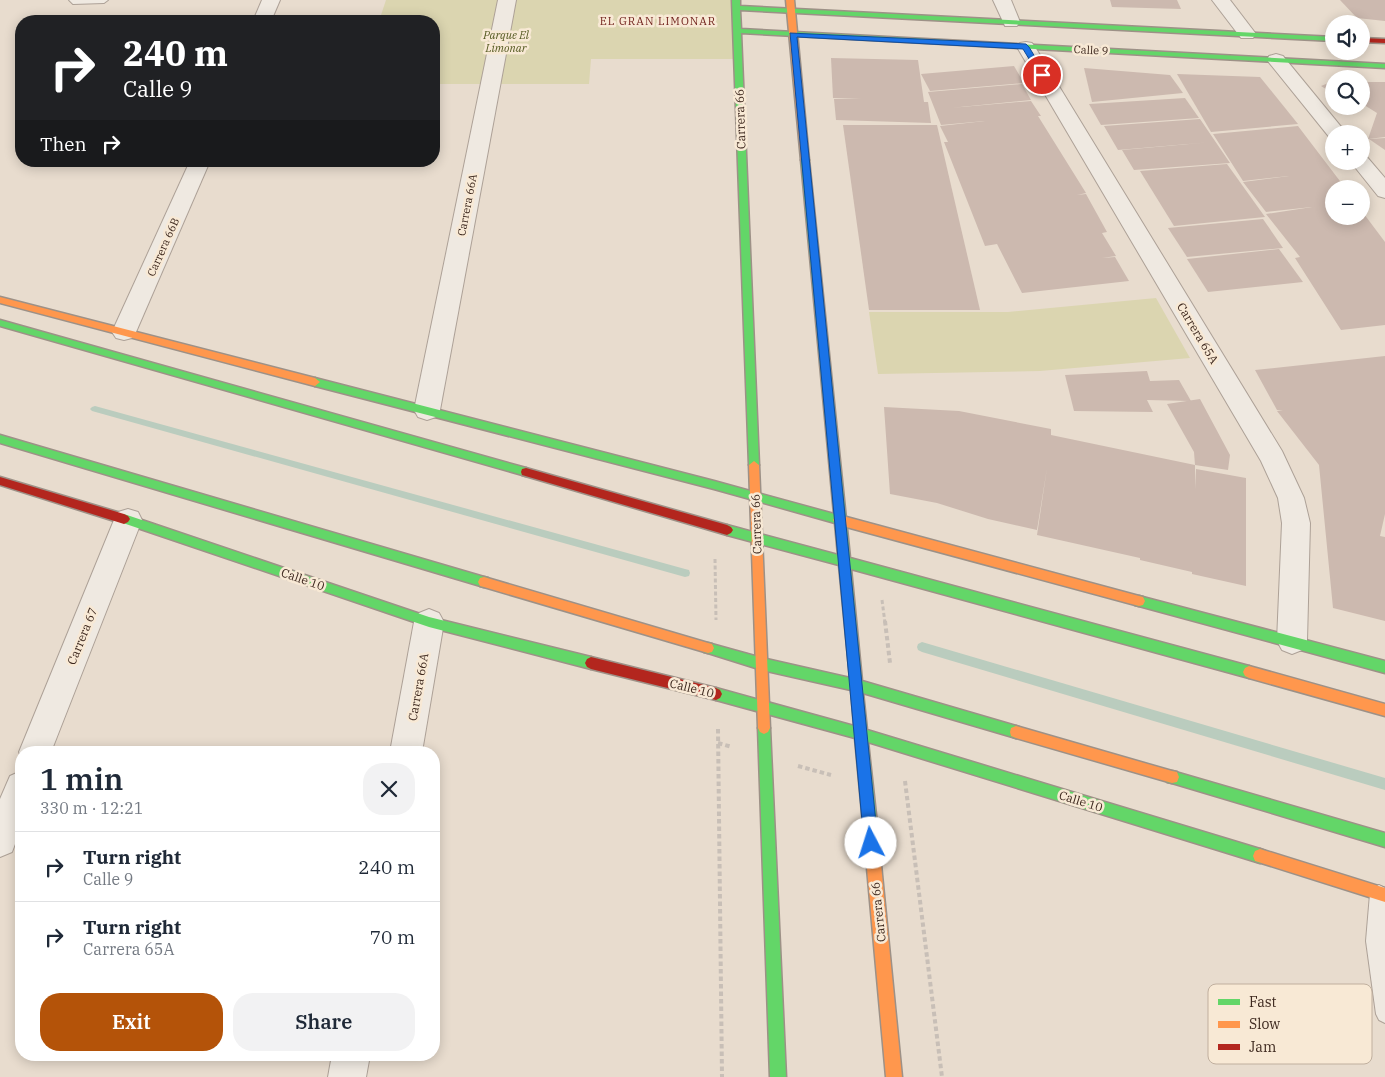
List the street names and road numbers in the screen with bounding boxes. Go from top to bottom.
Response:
street label: Calle 9 [1073,42,1109,58]
street label: Carrera 66 [731,89,749,149]
street label: Carrera 66A [454,172,480,237]
street label: Carrera 66B [144,216,182,278]
street label: Carrera 65A [1174,300,1222,367]
street label: Carrera 66 [747,494,765,554]
street label: Calle 10 [279,565,327,593]
street label: Carrera 67 [64,605,100,667]
street label: Carrera 66A [405,651,431,722]
street label: Calle 10 [668,675,716,701]
street label: Calle 10 [1057,787,1105,815]
street label: Carrera 66 [867,881,889,943]

